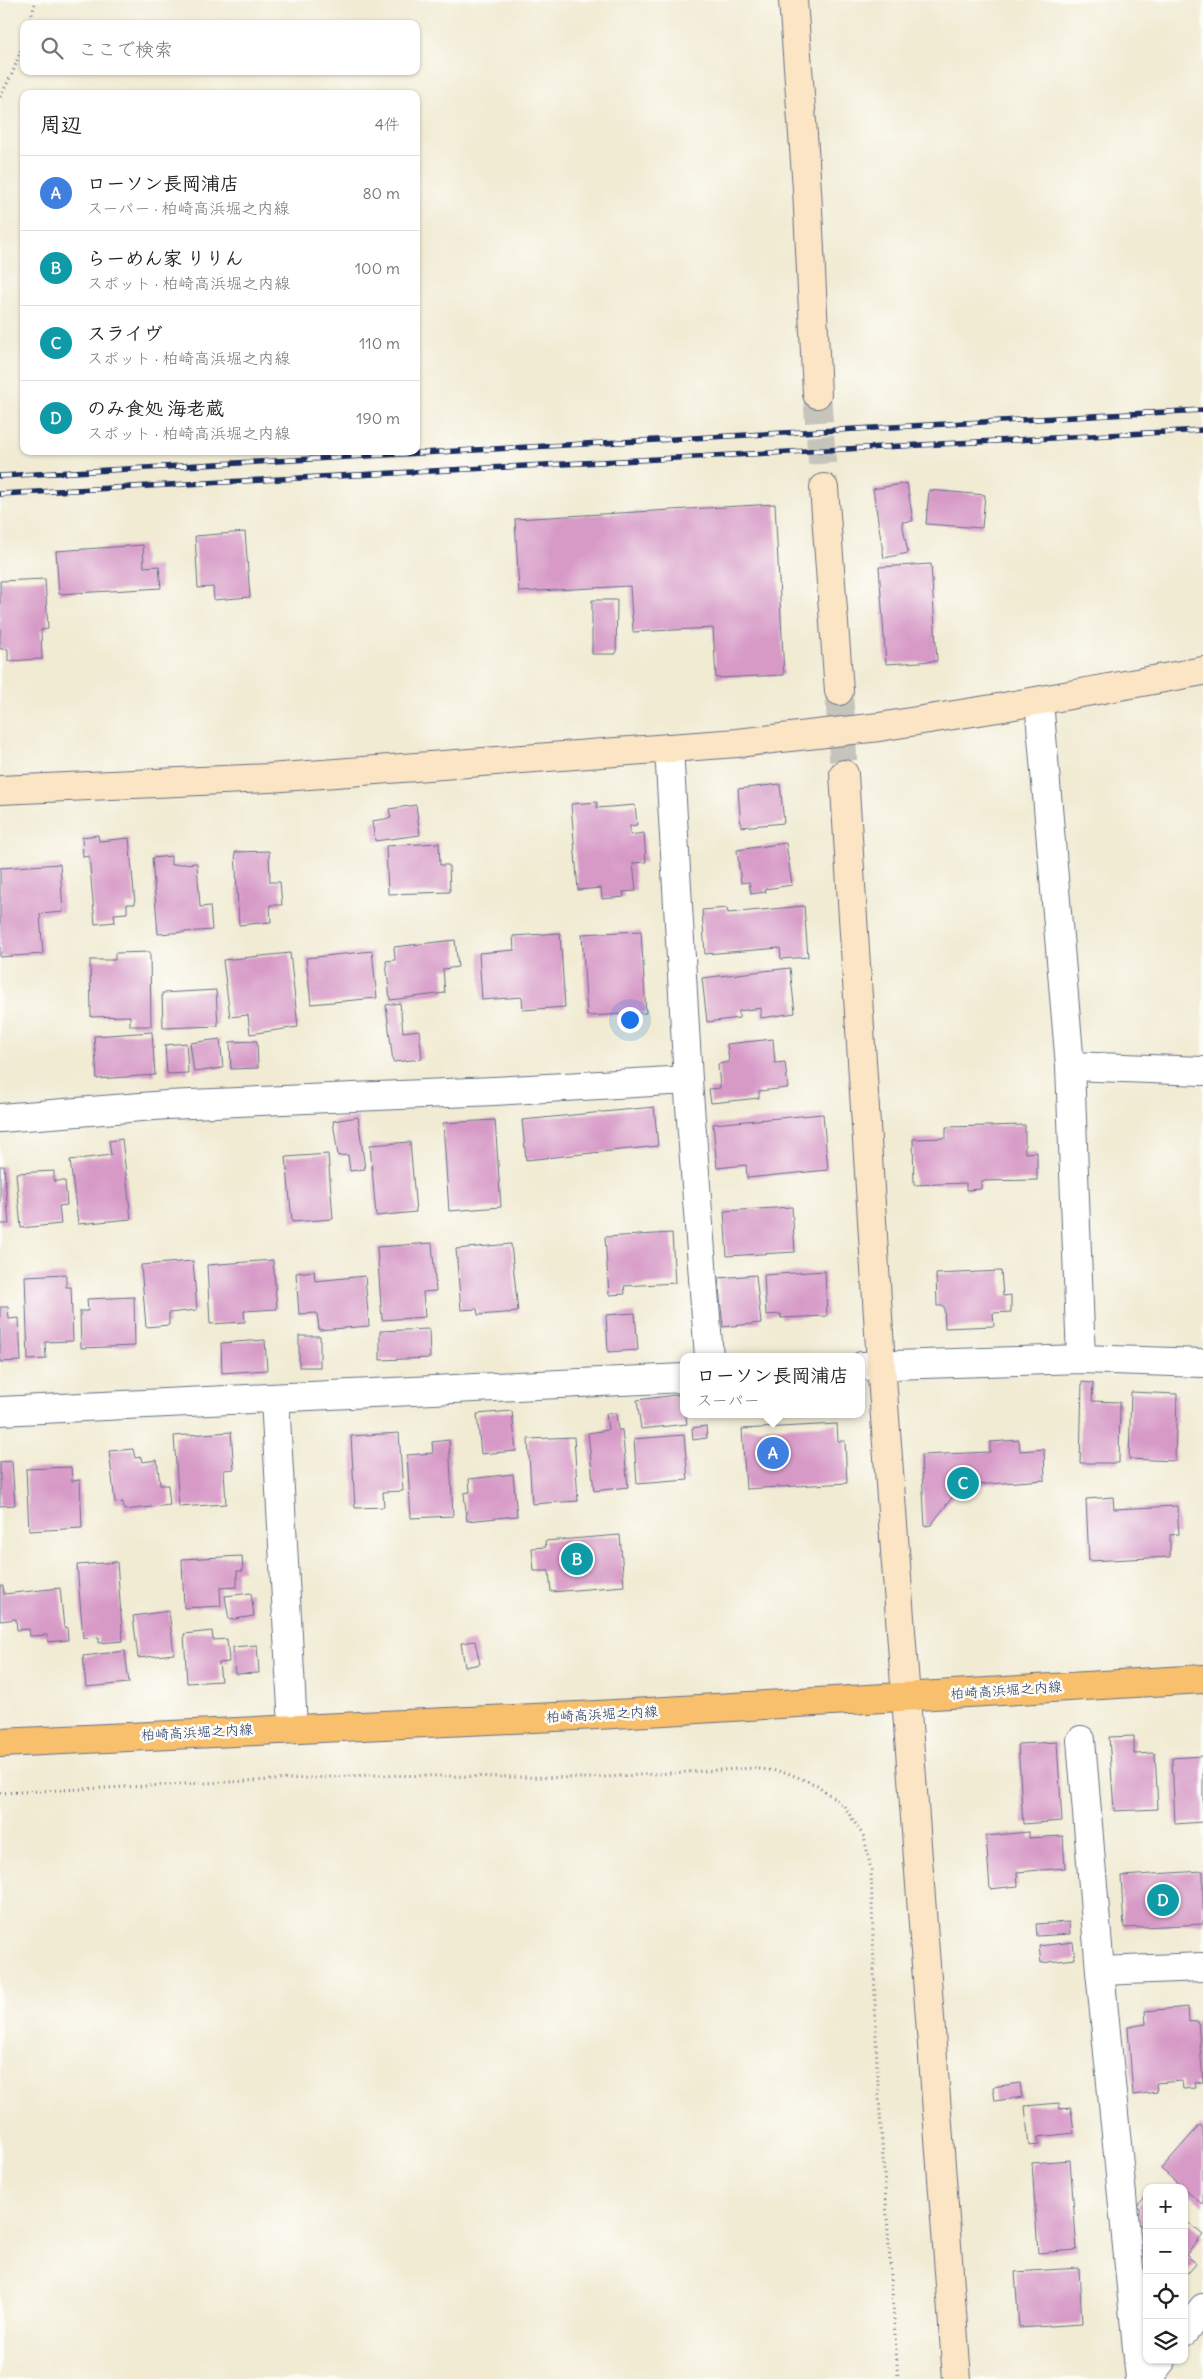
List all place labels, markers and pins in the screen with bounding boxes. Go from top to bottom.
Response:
pin: A [757,1434,789,1472]
pin: C [947,1464,979,1502]
pin: B [561,1540,593,1578]
pin: D [1147,1881,1179,1919]

